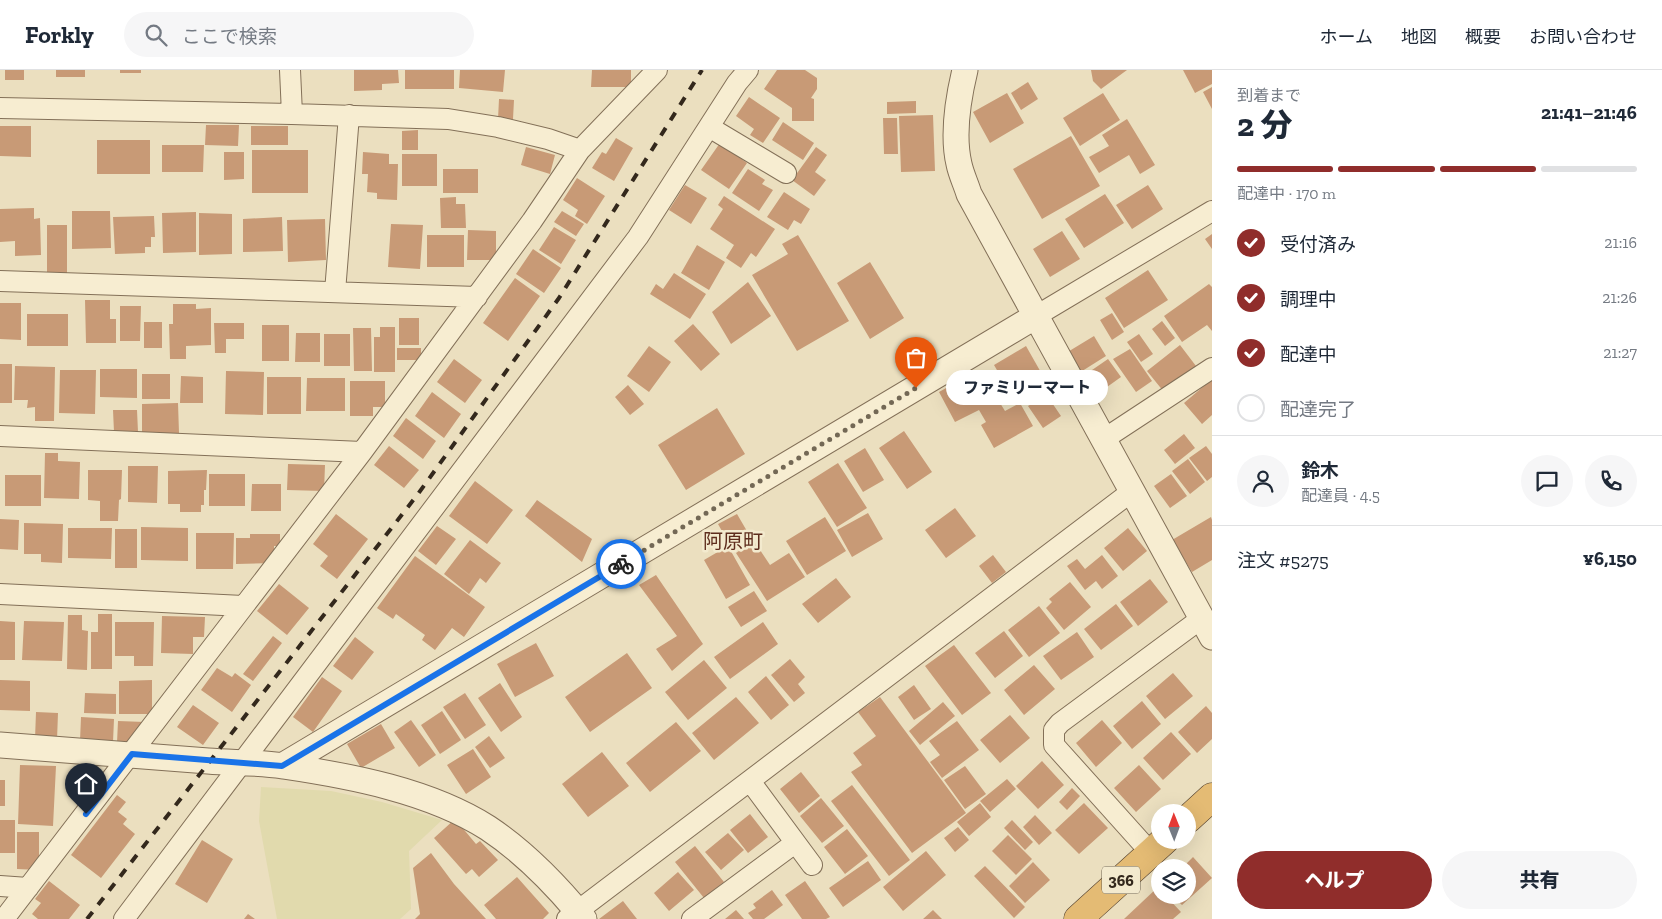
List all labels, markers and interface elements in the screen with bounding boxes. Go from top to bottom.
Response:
search box [124,12,474,57]
text: Forkly [25,20,94,49]
icon: search [142,21,170,49]
text: ここで検索 [182,25,277,48]
text: ホーム [1320,26,1373,48]
text: 地図 [1401,26,1437,48]
text: 概要 [1465,26,1501,48]
text: お問い合わせ [1529,26,1637,48]
text: 到着まで [1237,86,1301,105]
text: 21:41–21:46 [1541,101,1637,124]
text: 2 分 [1237,106,1292,144]
text: 配達中 · 170 m [1237,184,1336,203]
icon: check [1237,229,1265,257]
text: 受付済み [1280,233,1356,256]
text: 21:16 [1604,233,1637,252]
icon: check [1237,284,1265,312]
text: 調理中 [1280,288,1337,311]
text: 21:26 [1602,288,1637,307]
pin [895,337,937,388]
icon: check [1237,339,1265,367]
text: 配達中 [1280,343,1337,366]
text: 21:27 [1603,343,1637,362]
icon: bag [902,344,930,372]
callout: ファミリーマート [946,370,1108,406]
text: ファミリーマート [963,378,1091,397]
text: 配達完了 [1280,398,1356,421]
button: person [1237,455,1289,507]
button: chat [1521,455,1573,507]
button: phone [1585,455,1637,507]
text: 鈴木 [1301,459,1339,482]
text: 配達員 · 4.5 [1301,486,1380,505]
district label: 阿原町 [703,529,763,553]
courier [596,539,646,589]
text: ¥6,150 [1583,547,1637,570]
text: 注文 #5275 [1237,549,1329,572]
icon: bike [607,550,635,578]
pin [65,763,107,814]
icon: home [72,770,100,798]
north arrow [1151,804,1196,849]
map controls [1151,804,1196,904]
button: ヘルプ [1237,851,1432,909]
button: 共有 [1442,851,1637,909]
button: layers [1151,859,1196,904]
road number: 366 [1102,866,1140,894]

